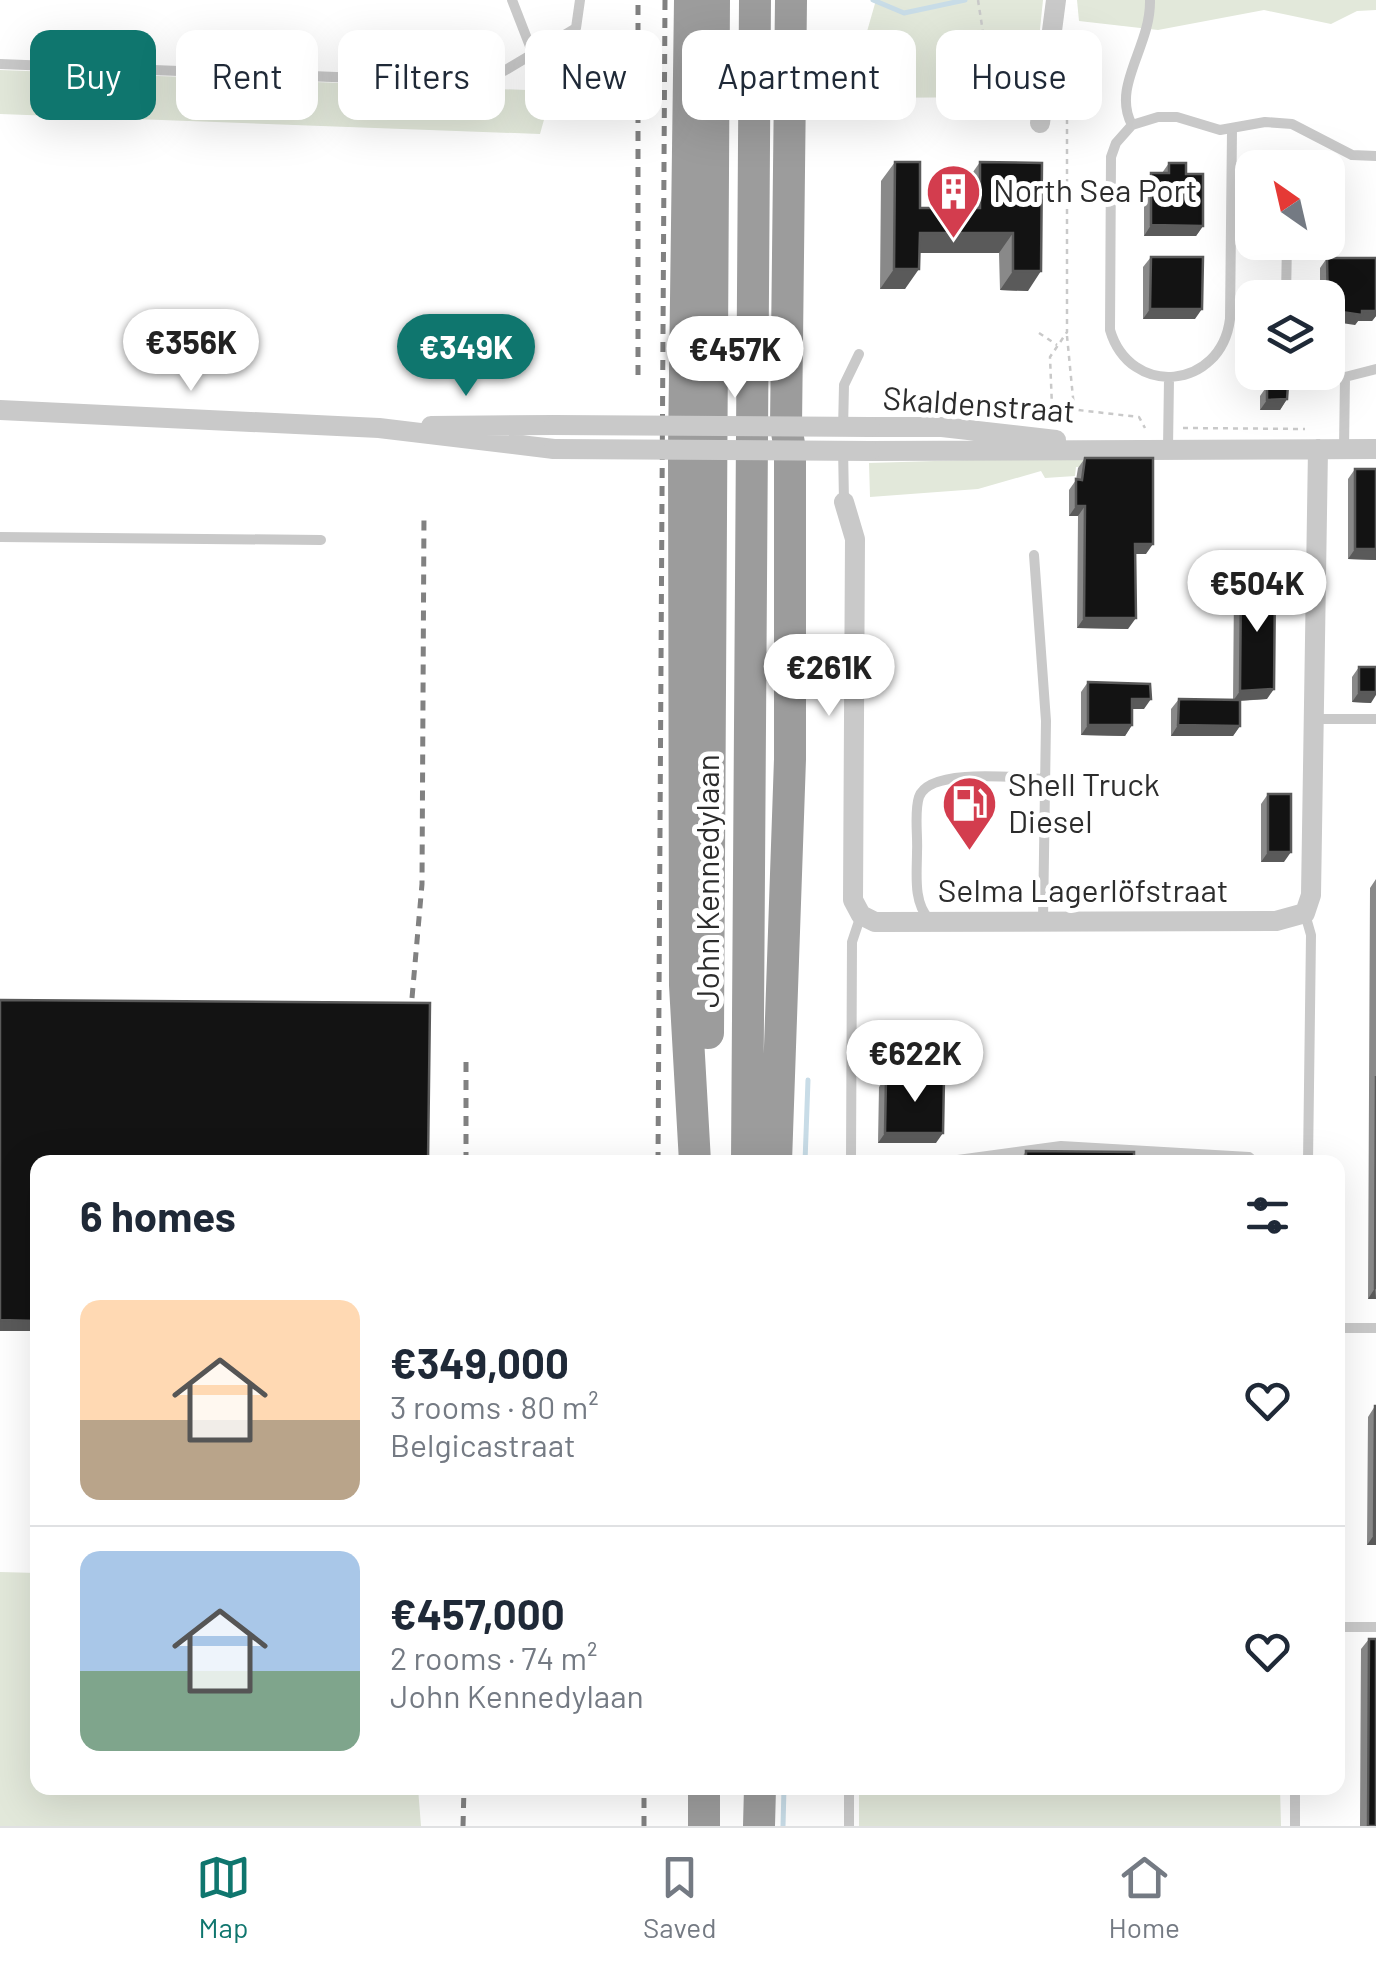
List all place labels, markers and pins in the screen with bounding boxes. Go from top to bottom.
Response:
building icon: North Sea Port [924,161,984,240]
place label: North Sea Port [993,170,1197,208]
pin: €356K [121,309,261,394]
pin: €349K [396,314,536,399]
pin: €457K [665,316,805,401]
pin: €504K [1187,550,1327,635]
pin: €261K [759,634,899,719]
place label: Shell Truck Diesel [1008,764,1160,839]
fuel station icon: Shell Truck Diesel [939,773,999,852]
pin: €622K [845,1020,985,1105]

